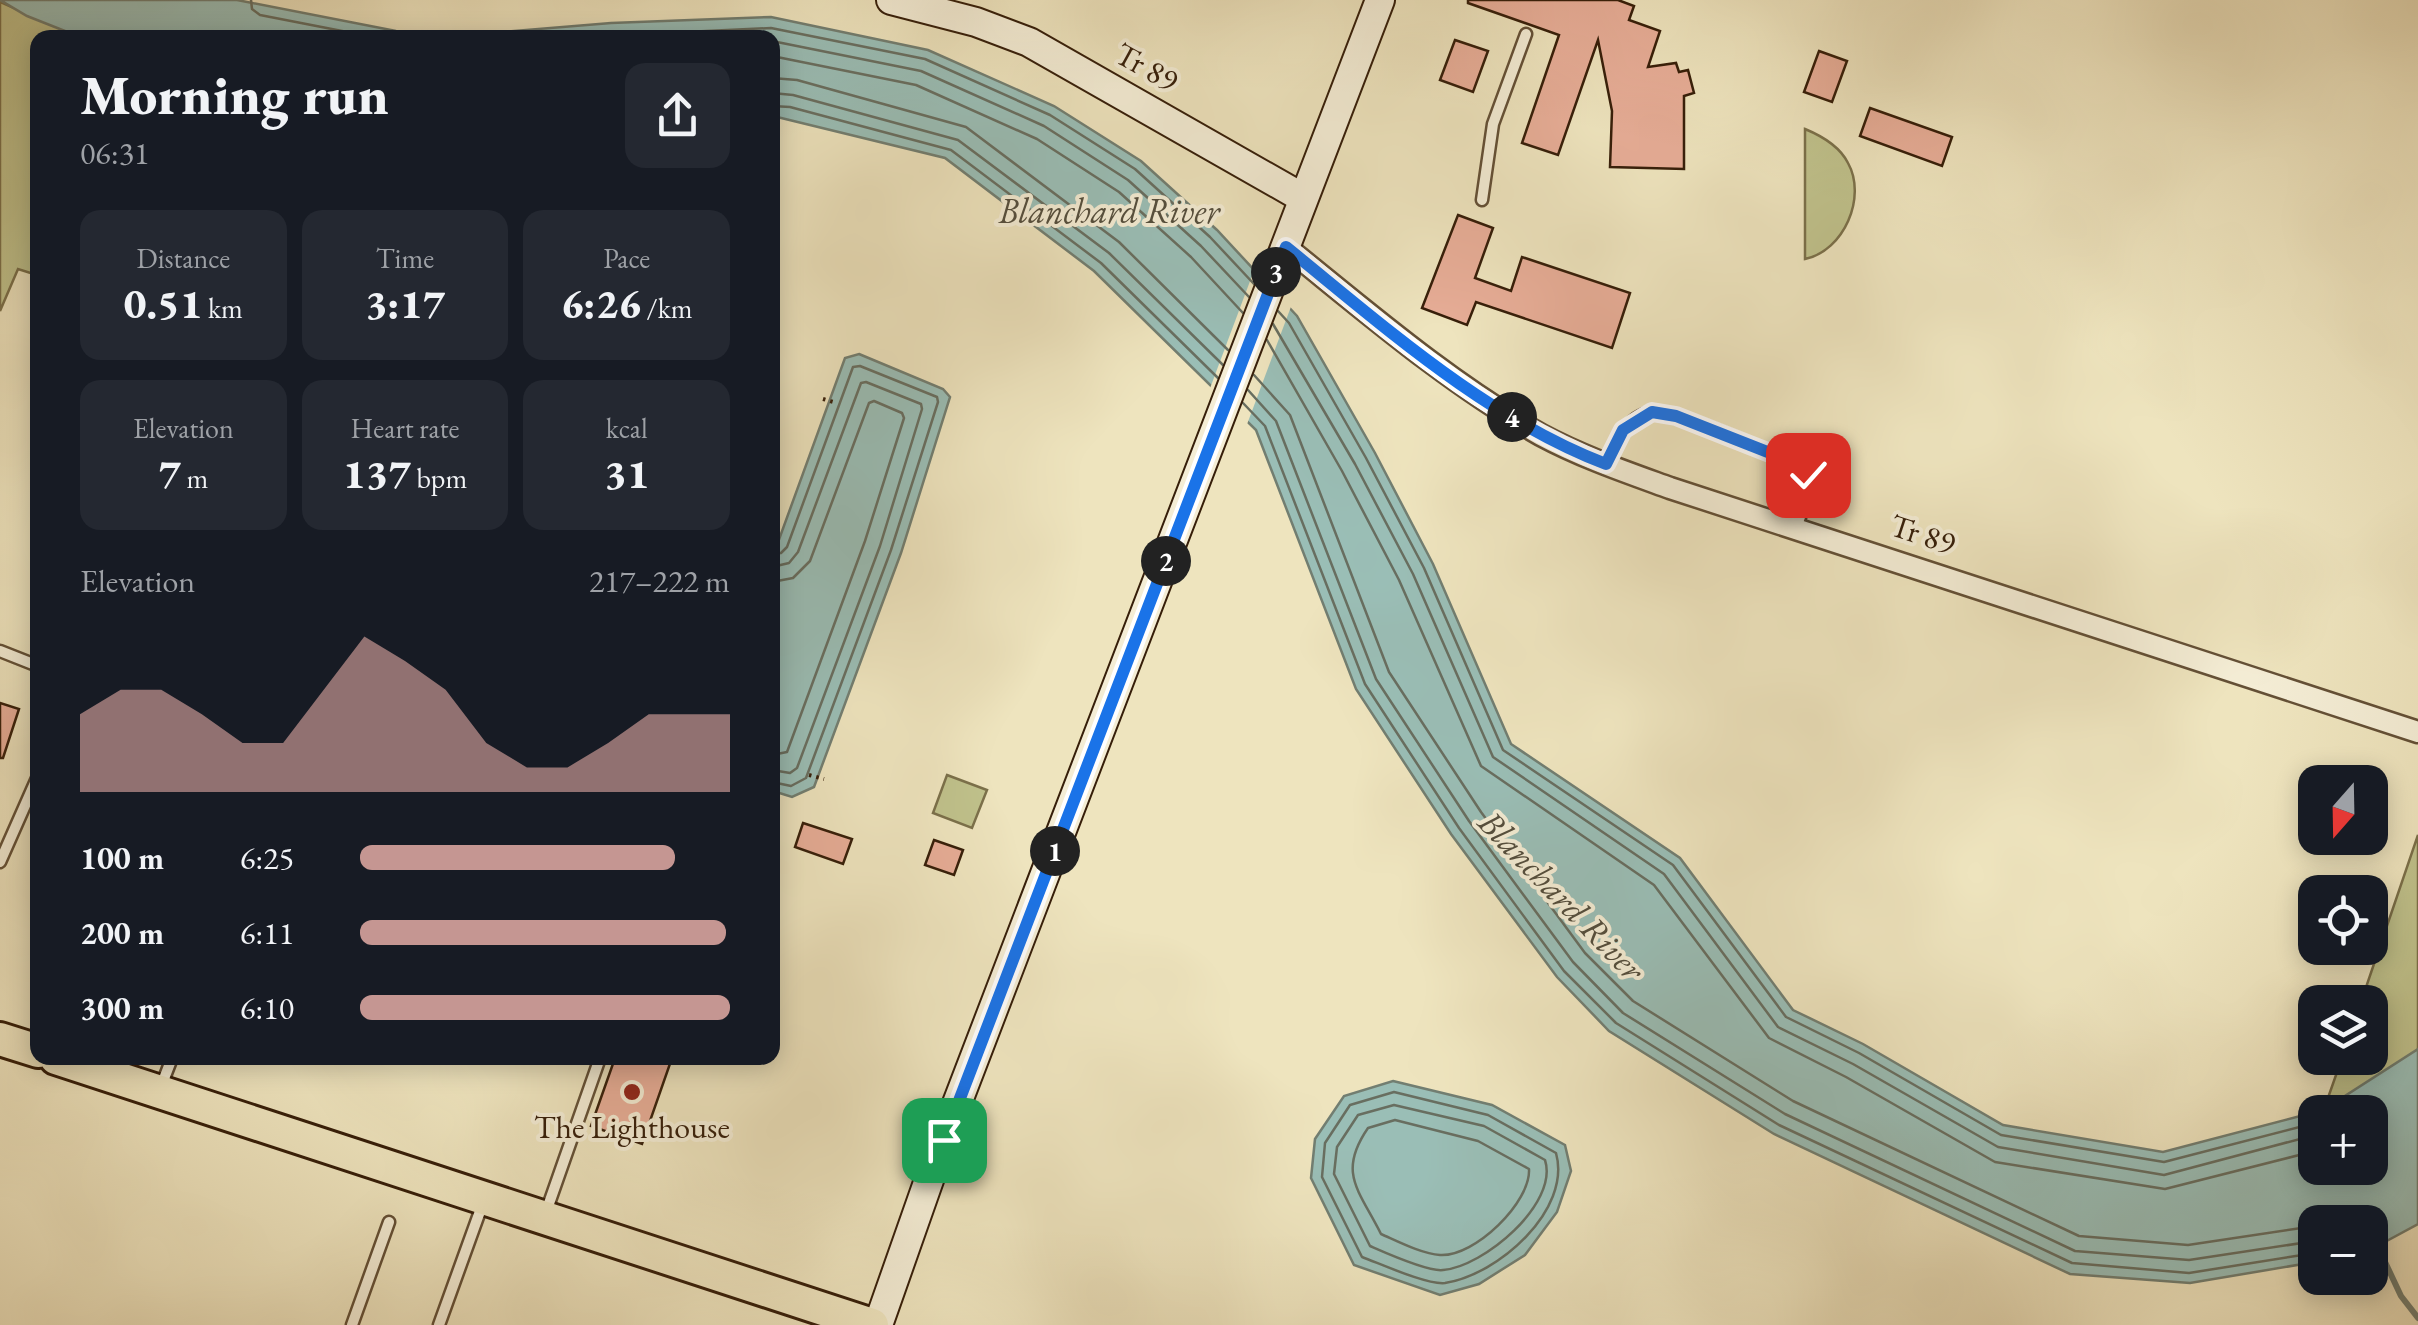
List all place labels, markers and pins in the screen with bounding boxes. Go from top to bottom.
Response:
pin: 3 [1251,247,1301,297]
pin: 4 [1487,392,1537,442]
pin [1766,433,1851,518]
pin: 2 [1141,536,1191,586]
pin: 1 [1030,826,1080,876]
marker: The Lighthouse [621,1081,643,1103]
pin [902,1098,987,1183]
place label: The Lighthouse [534,1106,730,1148]

